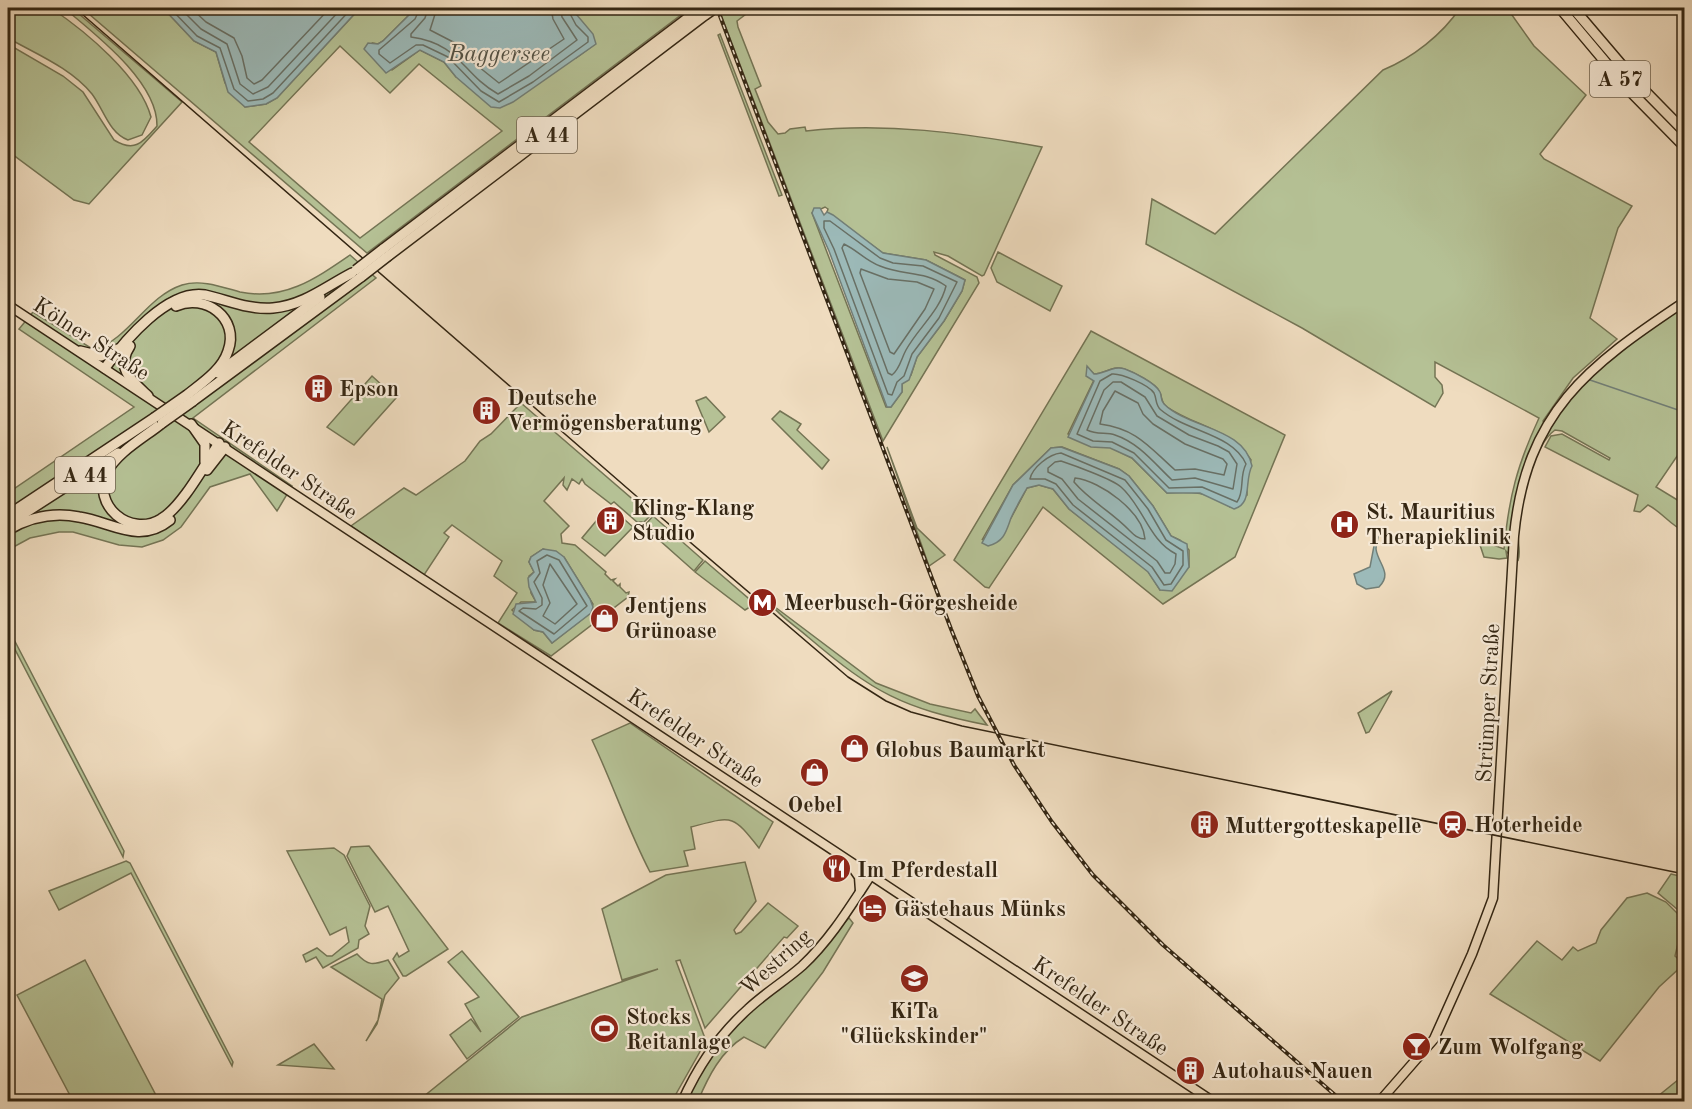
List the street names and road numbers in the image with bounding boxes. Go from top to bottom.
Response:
road number: A 57 [1590,61,1650,97]
road number: A 44 [517,117,577,153]
street label: Kölner Straße [29,294,153,385]
street label: Krefelder Straße [217,417,361,524]
road number: A 44 [55,457,115,493]
street label: Strümper Straße [1474,623,1504,783]
street label: Krefelder Straße [623,685,767,792]
street label: Westring [736,925,816,1000]
street label: Krefelder Straße [1028,953,1172,1060]

